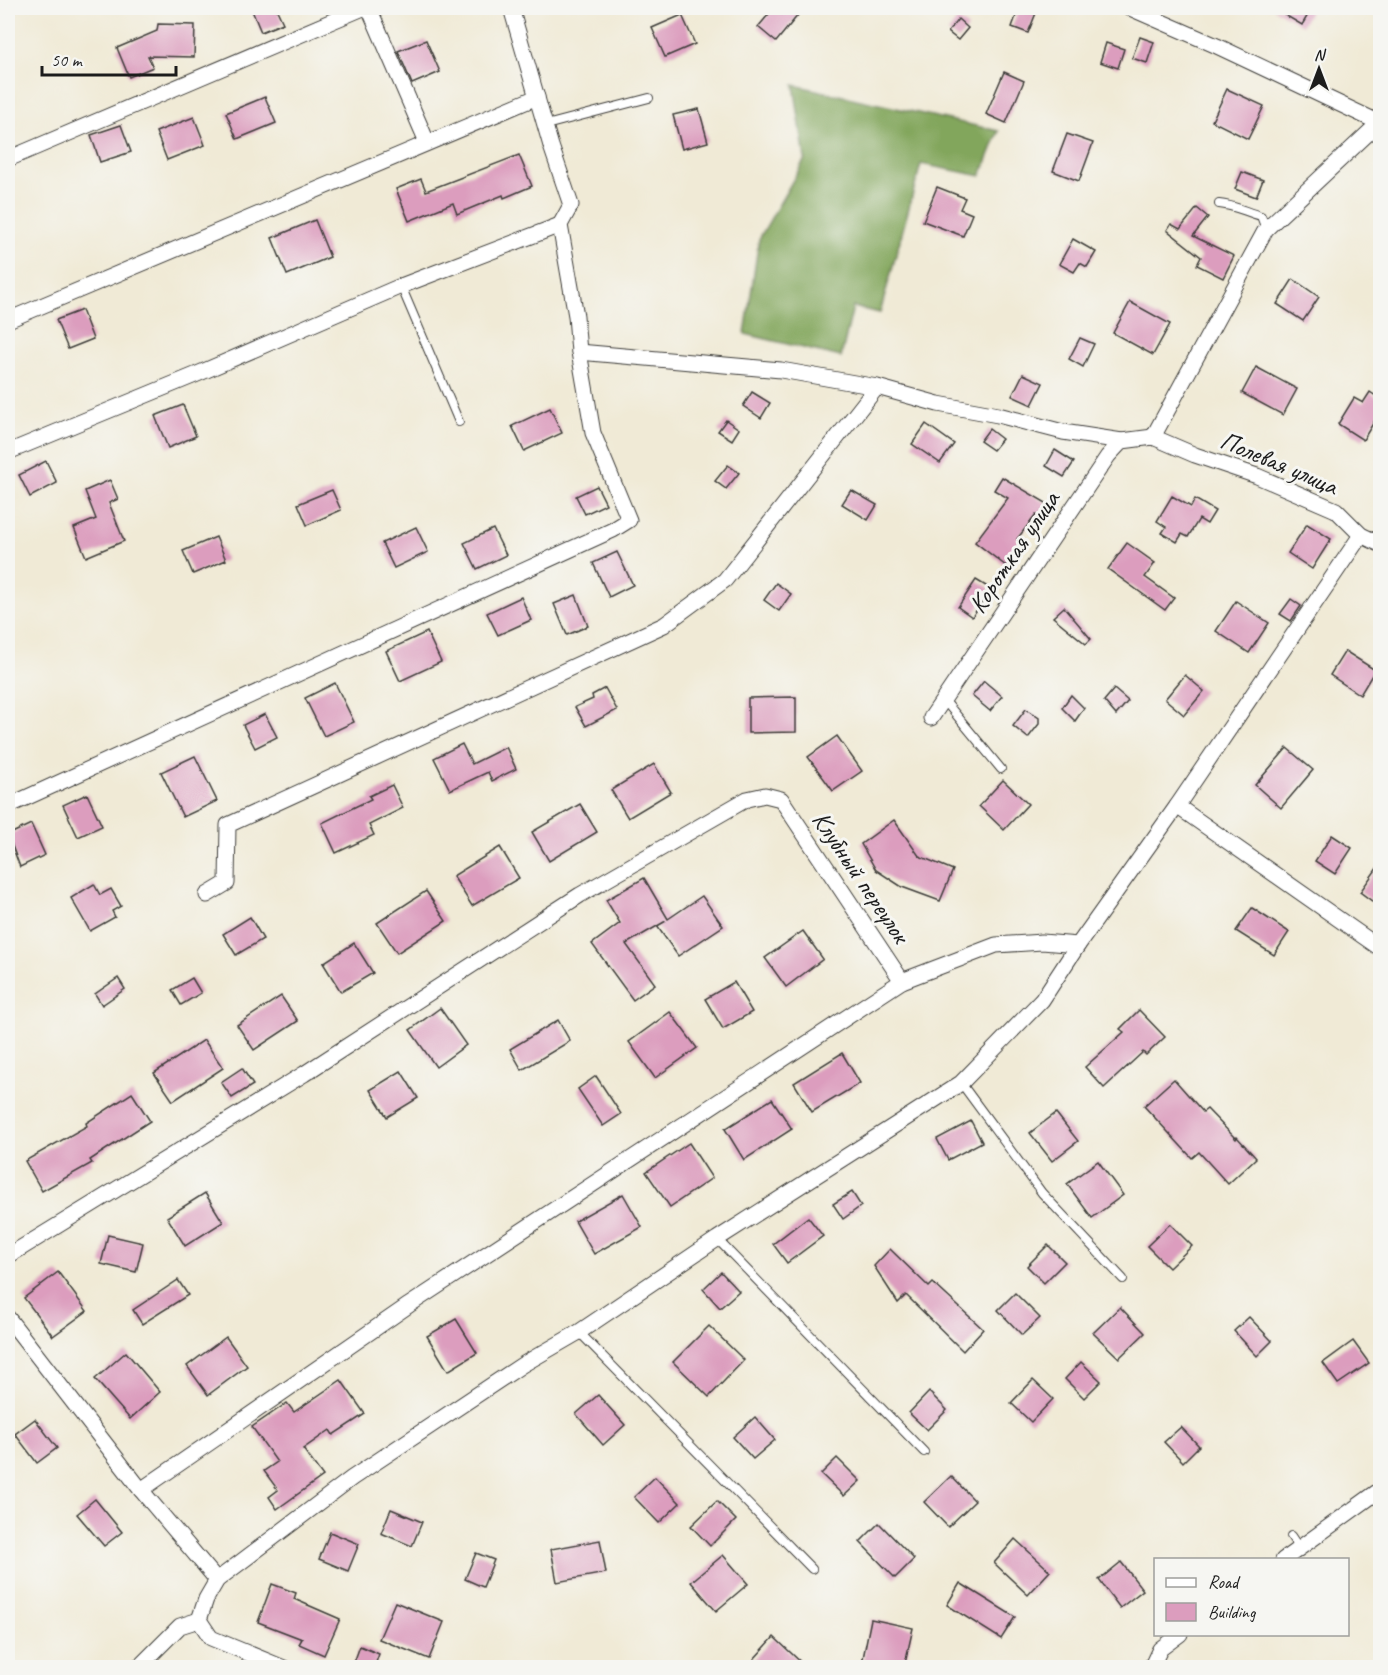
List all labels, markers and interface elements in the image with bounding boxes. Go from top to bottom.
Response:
scale bar [42,39,176,77]
north arrow [1289,39,1349,99]
text: N [1314,45,1327,65]
text: 50 m [51,49,84,71]
street label: Полевая улица [1215,423,1344,503]
street label: Короткая улица [961,483,1068,619]
street label: Клубный переулок [805,805,918,951]
legend [1154,1558,1349,1636]
text: Road [1208,1571,1241,1593]
text: Building [1208,1601,1257,1623]

